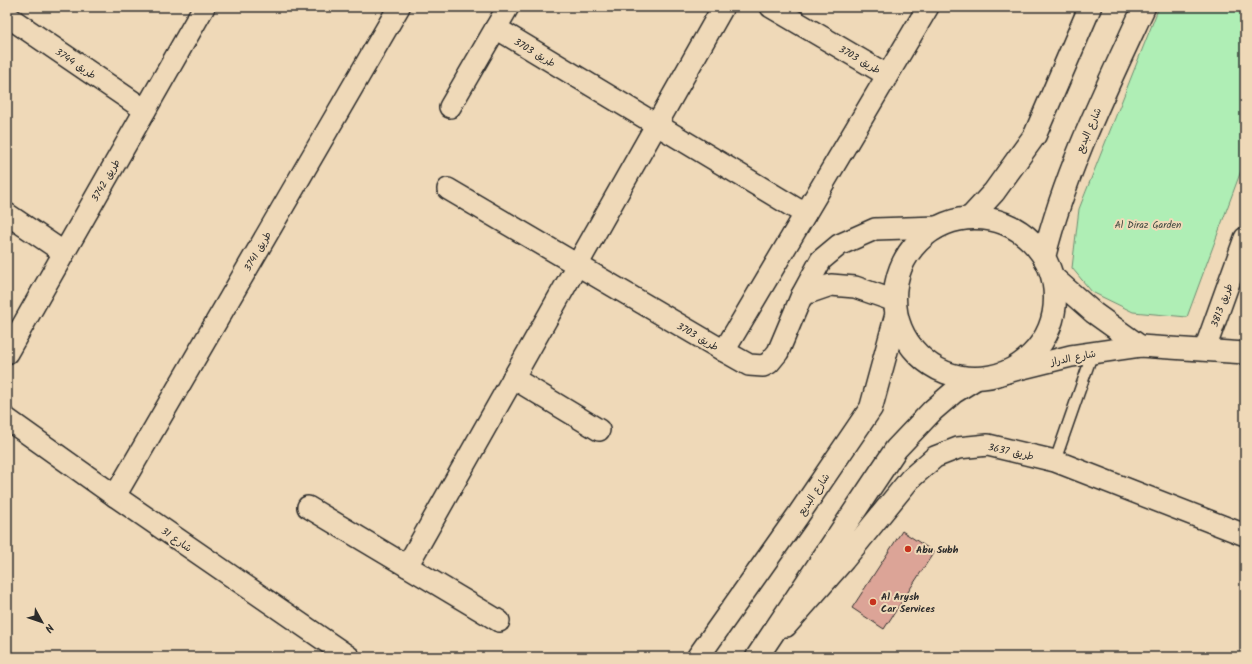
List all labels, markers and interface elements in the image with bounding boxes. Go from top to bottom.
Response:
street label: طريق 3703 [511,34,558,72]
street label: طريق 3703 [836,41,883,78]
street label: طريق 3744 [52,44,99,83]
street label: شارع البديع [1072,105,1106,156]
street label: طريق 3742 [87,156,124,205]
park label: Al Diraz Garden [1115,217,1181,233]
street label: طريق 3741 [240,228,276,275]
street label: طريق 3813 [1207,281,1237,330]
street label: طريق 3703 [674,318,721,355]
street label: شارع الدراز [1048,346,1098,370]
street label: طريق 3637 [986,439,1035,465]
street label: شارع البديع [794,470,834,519]
street label: شارع 31 [158,523,195,556]
place label: Abu Subh [916,542,959,558]
marker: Abu Subh [903,544,913,554]
place label: Al Arysh Car Services [881,589,935,617]
marker: Al Arysh Car Services [868,597,878,607]
north arrow [22,602,62,642]
text: N [40,619,58,636]

